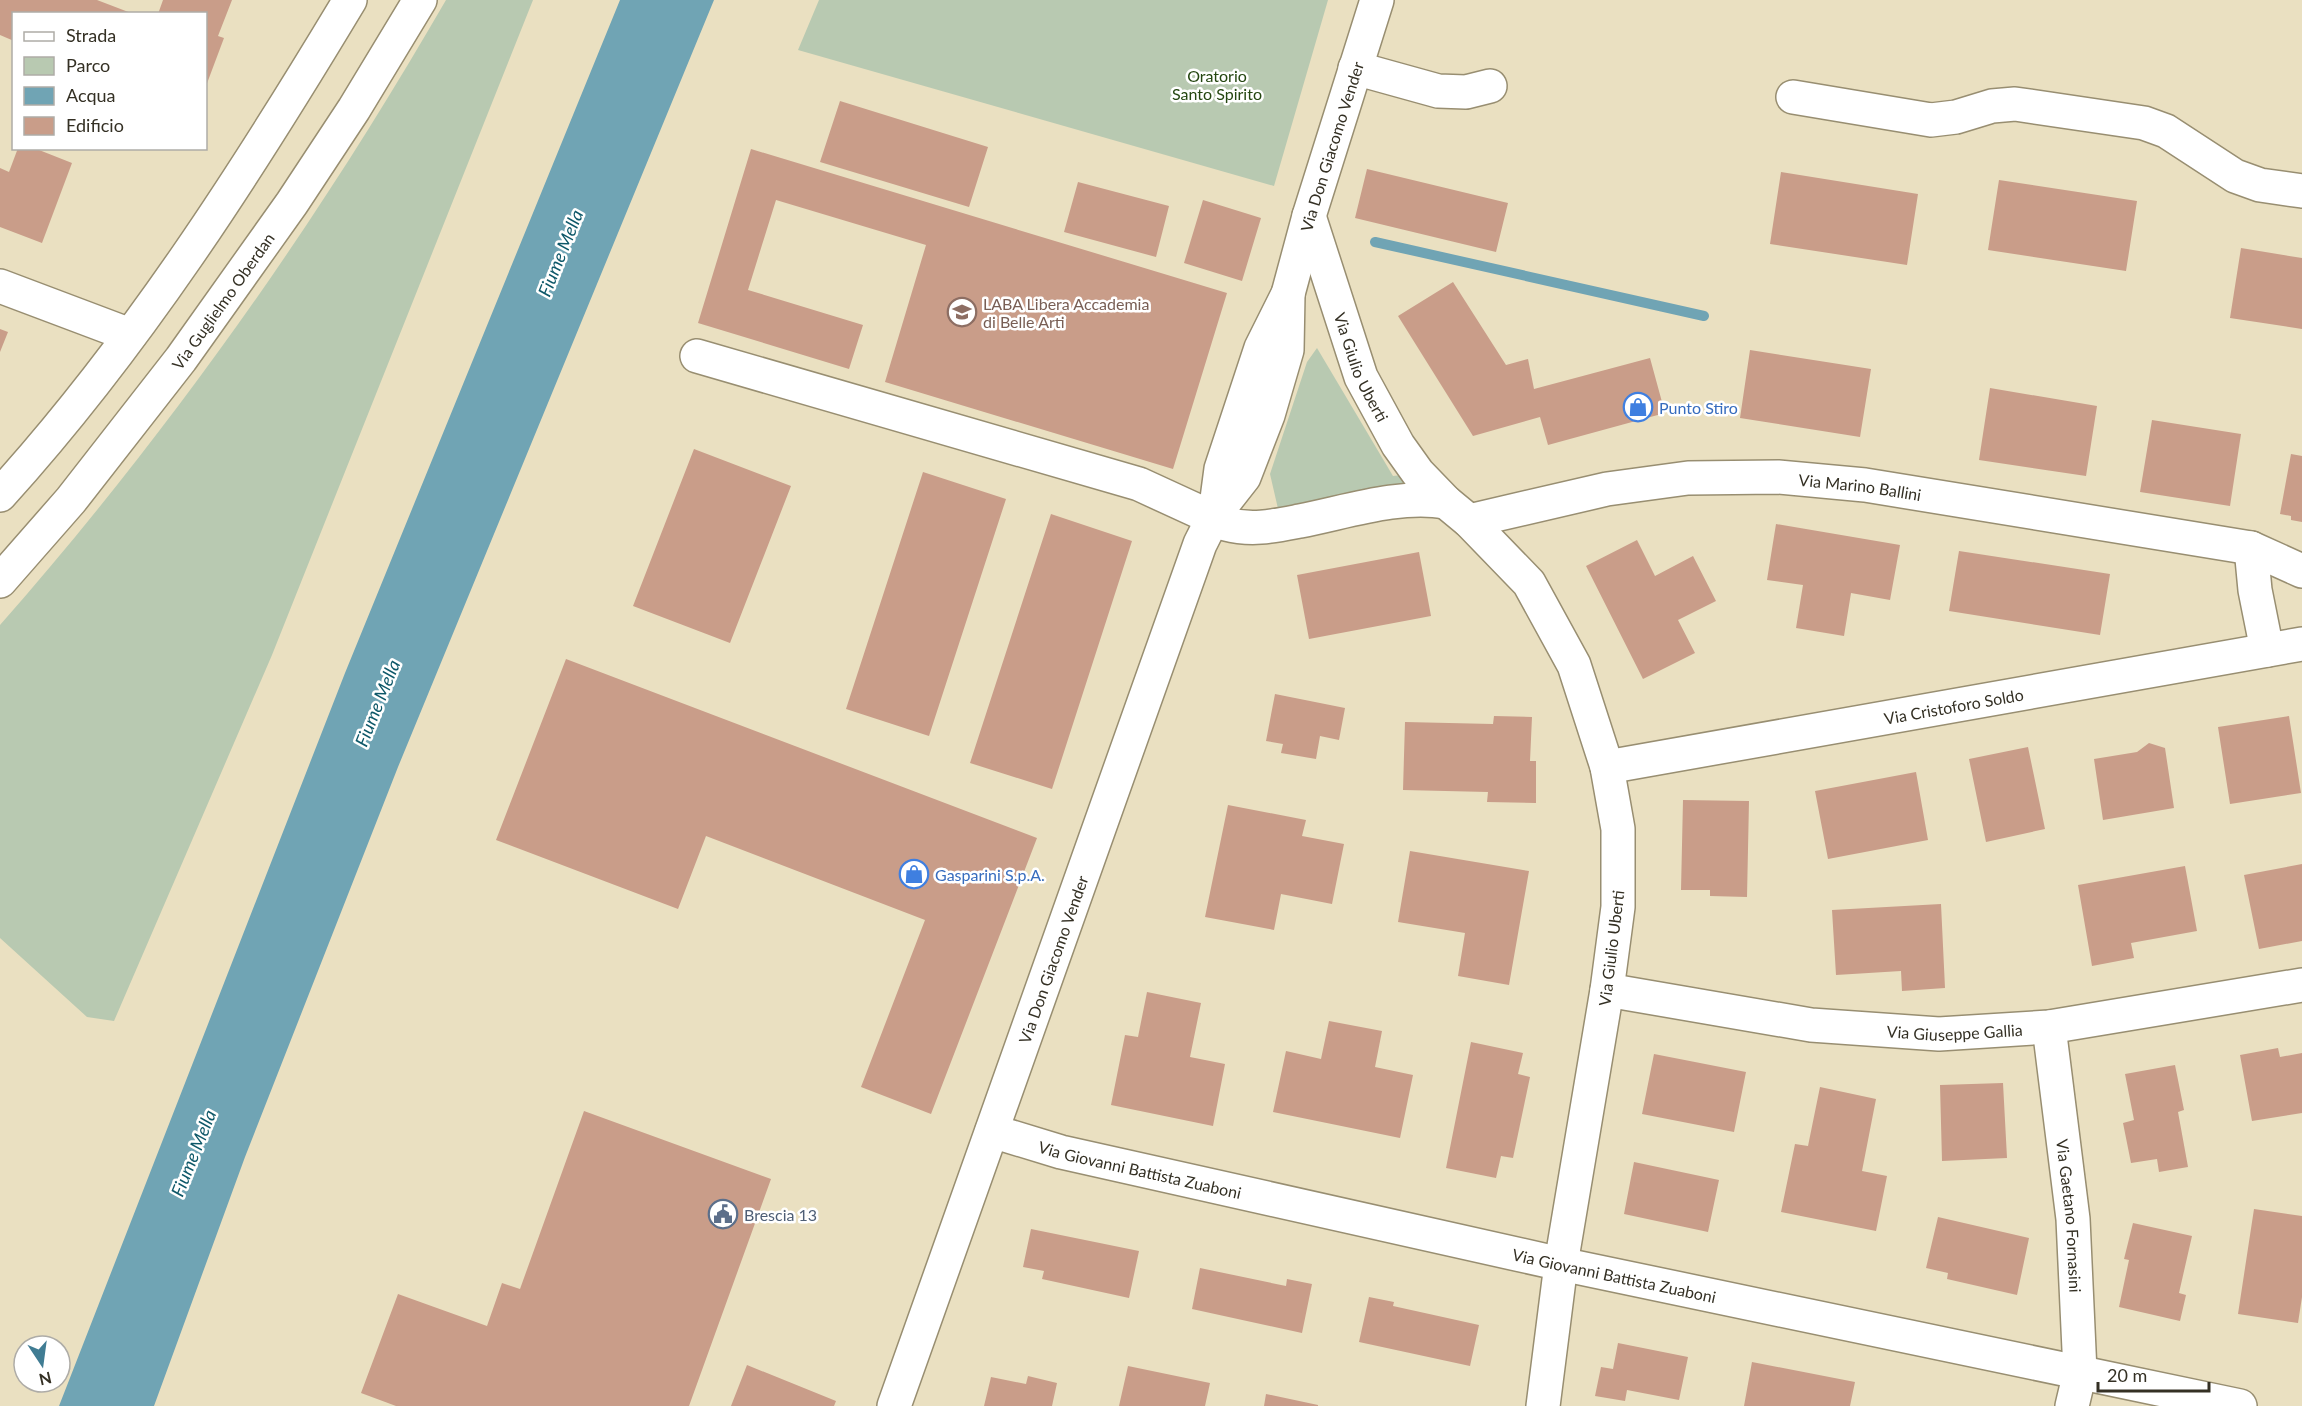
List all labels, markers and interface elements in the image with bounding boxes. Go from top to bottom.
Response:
legend [12,12,207,150]
text: Strada [66,24,116,46]
text: Parco [66,54,110,76]
street label: Via Don Giacomo Vender [1296,59,1367,233]
park label: Oratorio Santo Spirito [1172,66,1262,103]
text: Acqua [66,84,115,106]
text: Edificio [66,114,124,136]
water label: Fiume Mella [533,207,587,299]
street label: Via Guglielmo Oberdan [167,229,277,373]
place label: LABA Libera Accademia di Belle Arti [983,294,1149,331]
school or university icon: LABA Libera Accademia di Belle Arti [946,296,978,328]
street label: Via Giulio Uberti [1331,310,1393,425]
shop icon: Punto Stiro [1622,391,1654,423]
place label: Punto Stiro [1659,398,1738,417]
street label: Via Marino Ballini [1798,469,1923,504]
water label: Fiume Mella [350,657,404,749]
street label: Via Cristoforo Soldo [1882,684,2025,727]
shop icon: Gasparini S.p.A. [898,858,930,890]
place label: Gasparini S.p.A. [935,865,1045,884]
street label: Via Don Giacomo Vender [1014,873,1091,1046]
street label: Via Giulio Uberti [1594,889,1628,1007]
street label: Via Giuseppe Gallia [1886,1019,2023,1044]
water label: Fiume Mella [166,1107,220,1199]
street label: Via Giovanni Battista Zuaboni [1036,1136,1243,1202]
street label: Via Gaetano Fornasini [2054,1138,2086,1293]
public building icon: Brescia 13 [707,1198,739,1230]
place label: Brescia 13 [744,1205,817,1224]
street label: Via Giovanni Battista Zuaboni [1511,1244,1718,1306]
north arrow [12,1334,72,1394]
scale bar [2098,1355,2209,1393]
text: 20 m [2107,1364,2147,1386]
text: N [37,1368,54,1390]

